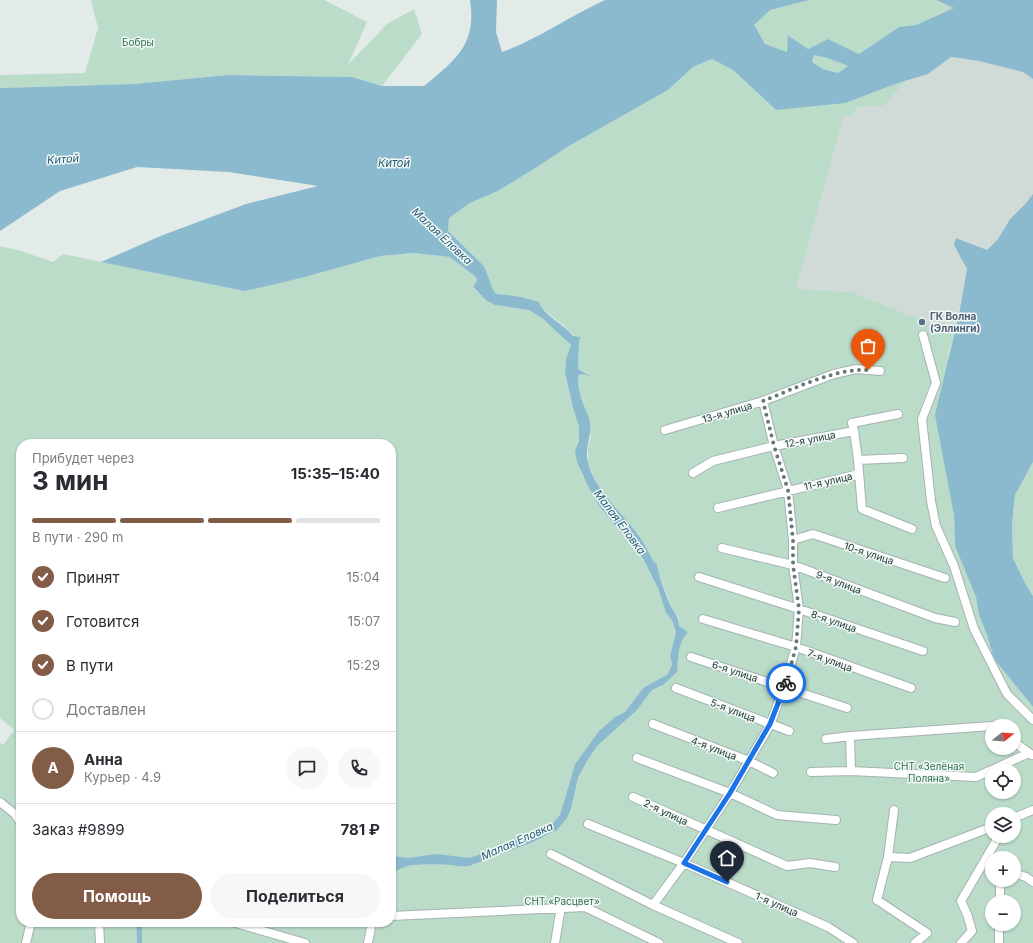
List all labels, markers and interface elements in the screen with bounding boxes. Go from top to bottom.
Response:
park label: Бобры [122,36,154,48]
water label: Китой [47,151,80,167]
water label: Китой [378,156,410,170]
water label: Малая Еловка [409,204,475,268]
place label: ГК Волна (Эллинги) [930,310,980,334]
marker: ГК Волна (Эллинги) [917,317,927,327]
pin [851,329,885,370]
icon: bag [857,335,879,357]
street label: 13-я улица [701,399,753,425]
street label: 12-я улица [784,428,836,450]
text: Прибудет через [32,450,134,466]
text: 15:35–15:40 [291,464,380,483]
text: 3 мин [32,465,108,496]
street label: 11-я улица [803,470,853,492]
water label: Малая Еловка [591,487,649,557]
text: В пути · 290 m [32,529,123,545]
street label: 10-я улица [843,539,895,567]
icon: check [32,566,54,588]
text: Принят [66,568,119,587]
street label: 9-я улица [815,568,863,596]
text: 15:04 [346,569,380,585]
street label: 8-я улица [810,608,858,634]
icon: check [32,610,54,632]
text: Готовится [66,612,139,631]
text: 15:07 [348,613,380,629]
street label: 7-я улица [806,646,854,674]
icon: check [32,654,54,676]
text: В пути [66,656,113,675]
text: 15:29 [347,657,380,673]
street label: 6-я улица [711,658,759,684]
courier [766,663,806,703]
icon: bike [775,672,797,694]
street label: 5-я улица [709,696,757,724]
text: Доставлен [66,700,146,719]
north arrow [985,719,1021,755]
map controls [985,719,1021,931]
street label: 4-я улица [690,734,738,762]
button: chat [286,747,328,789]
button: phone [338,747,380,789]
text: Анна [84,750,123,769]
text: А [47,758,59,777]
park label: СНТ «Зелёная Поляна» [894,760,964,784]
button: locate [985,763,1021,799]
text: Курьер · 4.9 [84,769,161,785]
street label: 2-я улица [642,797,690,827]
button: layers [985,807,1021,843]
water label: Малая Еловка [479,819,555,863]
text: Заказ #9899 [32,820,125,839]
text: 781 ₽ [341,820,380,839]
pin [710,841,744,882]
icon: home [716,847,738,869]
button: + [985,851,1021,887]
button: Помощь [32,873,202,919]
button: Поделиться [210,873,380,919]
street label: 1-я улица [754,889,800,919]
park label: СНТ «Расцвет» [524,895,600,907]
button: − [985,895,1021,931]

